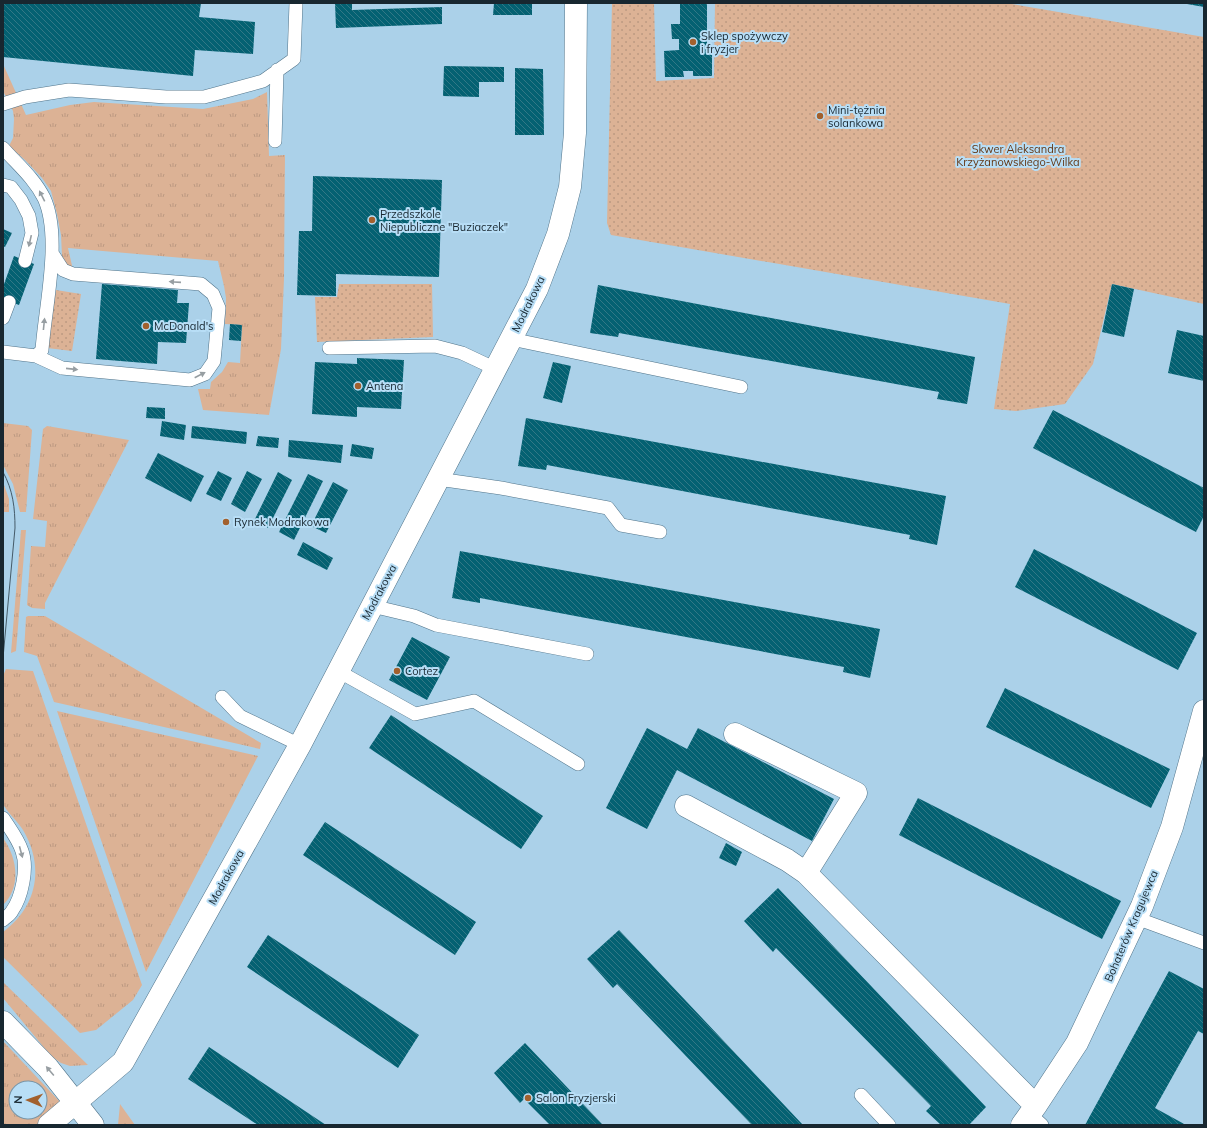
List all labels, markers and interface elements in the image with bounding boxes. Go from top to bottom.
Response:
place label: Sklep spożywczy i fryzjer [701,29,788,56]
marker: Sklep spożywczy i fryzjer [688,37,698,47]
place label: Mini-tężnia solankowa [828,103,885,130]
marker: Mini-tężnia solankowa [815,111,825,121]
park label: Skwer Aleksandra Krzyżanowskiego-Wilka [956,142,1080,169]
one-way arrow [39,191,45,202]
place label: Przedszkole Niepubliczne "Buziaczek" [380,207,508,234]
marker: Przedszkole Niepubliczne "Buziaczek" [367,215,377,225]
one-way arrow [27,235,33,247]
street label: Modrakowa [508,274,548,334]
one-way arrow [169,279,181,286]
one-way arrow [41,318,48,330]
place label: McDonald's [154,319,214,333]
marker: McDonald's [141,321,151,331]
one-way arrow [66,365,78,372]
one-way arrow [194,372,206,378]
place label: Antena [366,379,403,393]
marker: Antena [353,381,363,391]
place label: Rynek Modrakowa [234,515,329,529]
marker: Rynek Modrakowa [221,517,231,527]
street label: Modrakowa [359,562,399,622]
place label: Cortez [405,664,438,678]
marker: Cortez [392,666,402,676]
one-way arrow [18,847,24,859]
street label: Modrakowa [205,847,247,907]
street label: Bohaterów Kragujewca [1101,868,1161,984]
one-way arrow [46,1066,55,1077]
north arrow [8,1080,48,1120]
place label: Salon Fryzjerski [536,1091,616,1105]
marker: Salon Fryzjerski [523,1093,533,1103]
text: N [11,1095,25,1104]

